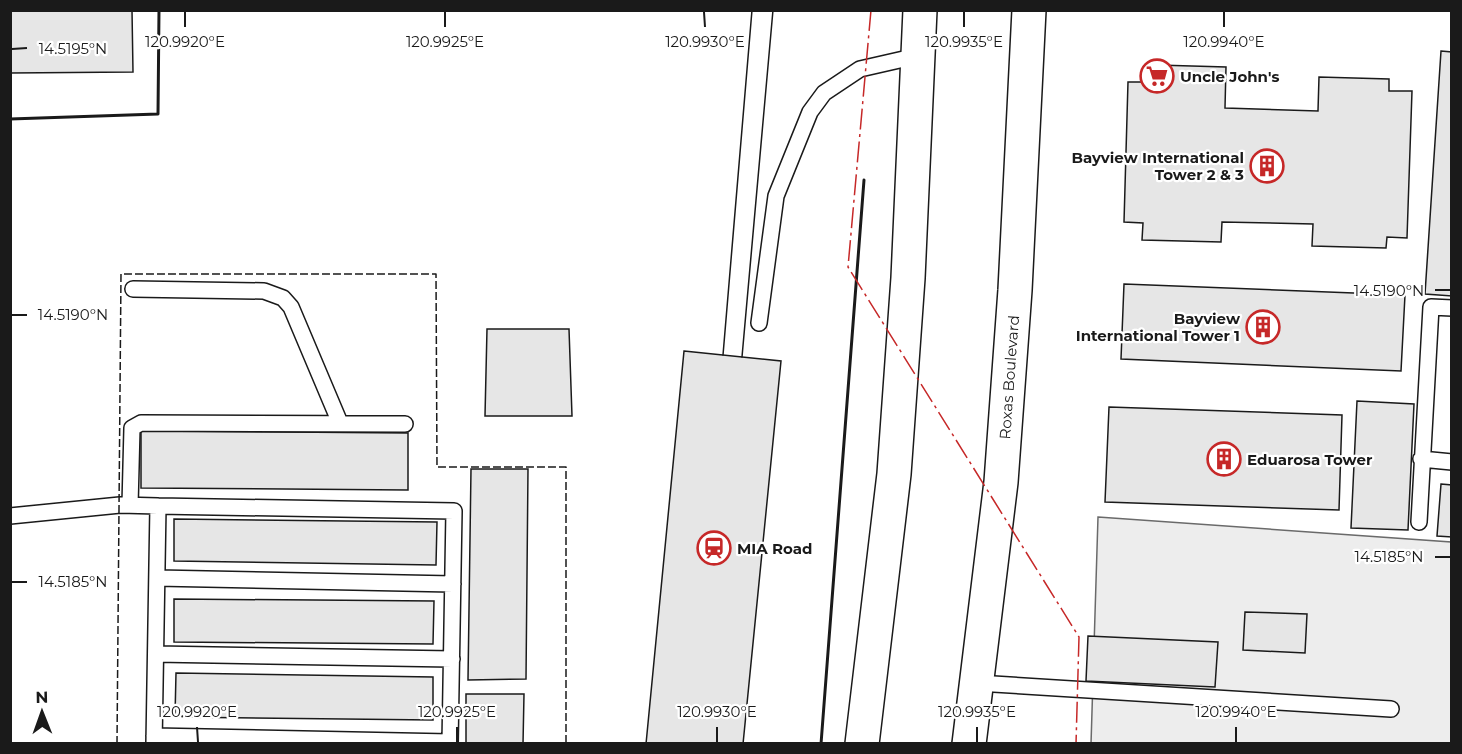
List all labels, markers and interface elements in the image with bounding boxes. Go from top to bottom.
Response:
text: 120.9920°E [145,32,225,51]
text: 120.9925°E [406,32,484,51]
text: 120.9930°E [665,32,745,51]
text: 120.9935°E [925,32,1003,51]
text: 120.9940°E [1183,32,1265,51]
text: 14.5195°N [39,39,107,58]
supermarket icon: Uncle John's [1139,58,1175,94]
place label: Uncle John's [1180,67,1279,86]
place label: Bayview International Tower 2 & 3 [1071,148,1244,184]
building icon: Bayview International Tower 2 & 3 [1249,148,1285,184]
text: 14.5190°N [1354,281,1424,300]
text: 14.5190°N [38,305,108,324]
place label: Bayview International Tower 1 [1076,309,1241,345]
building icon: Bayview International Tower 1 [1245,309,1281,345]
street label: Roxas Boulevard [995,314,1023,440]
building icon: Eduarosa Tower [1206,441,1242,477]
place label: Eduarosa Tower [1247,450,1373,469]
station icon: MIA Road [696,530,732,566]
place label: MIA Road [737,539,812,558]
text: 14.5185°N [1354,547,1424,566]
text: 14.5185°N [38,572,108,591]
north arrow [12,682,72,742]
text: N [35,688,48,707]
text: 120.9920°E [157,702,237,721]
text: 120.9925°E [418,702,496,721]
text: 120.9930°E [677,702,757,721]
text: 120.9935°E [938,702,1016,721]
text: 120.9940°E [1195,702,1277,721]

